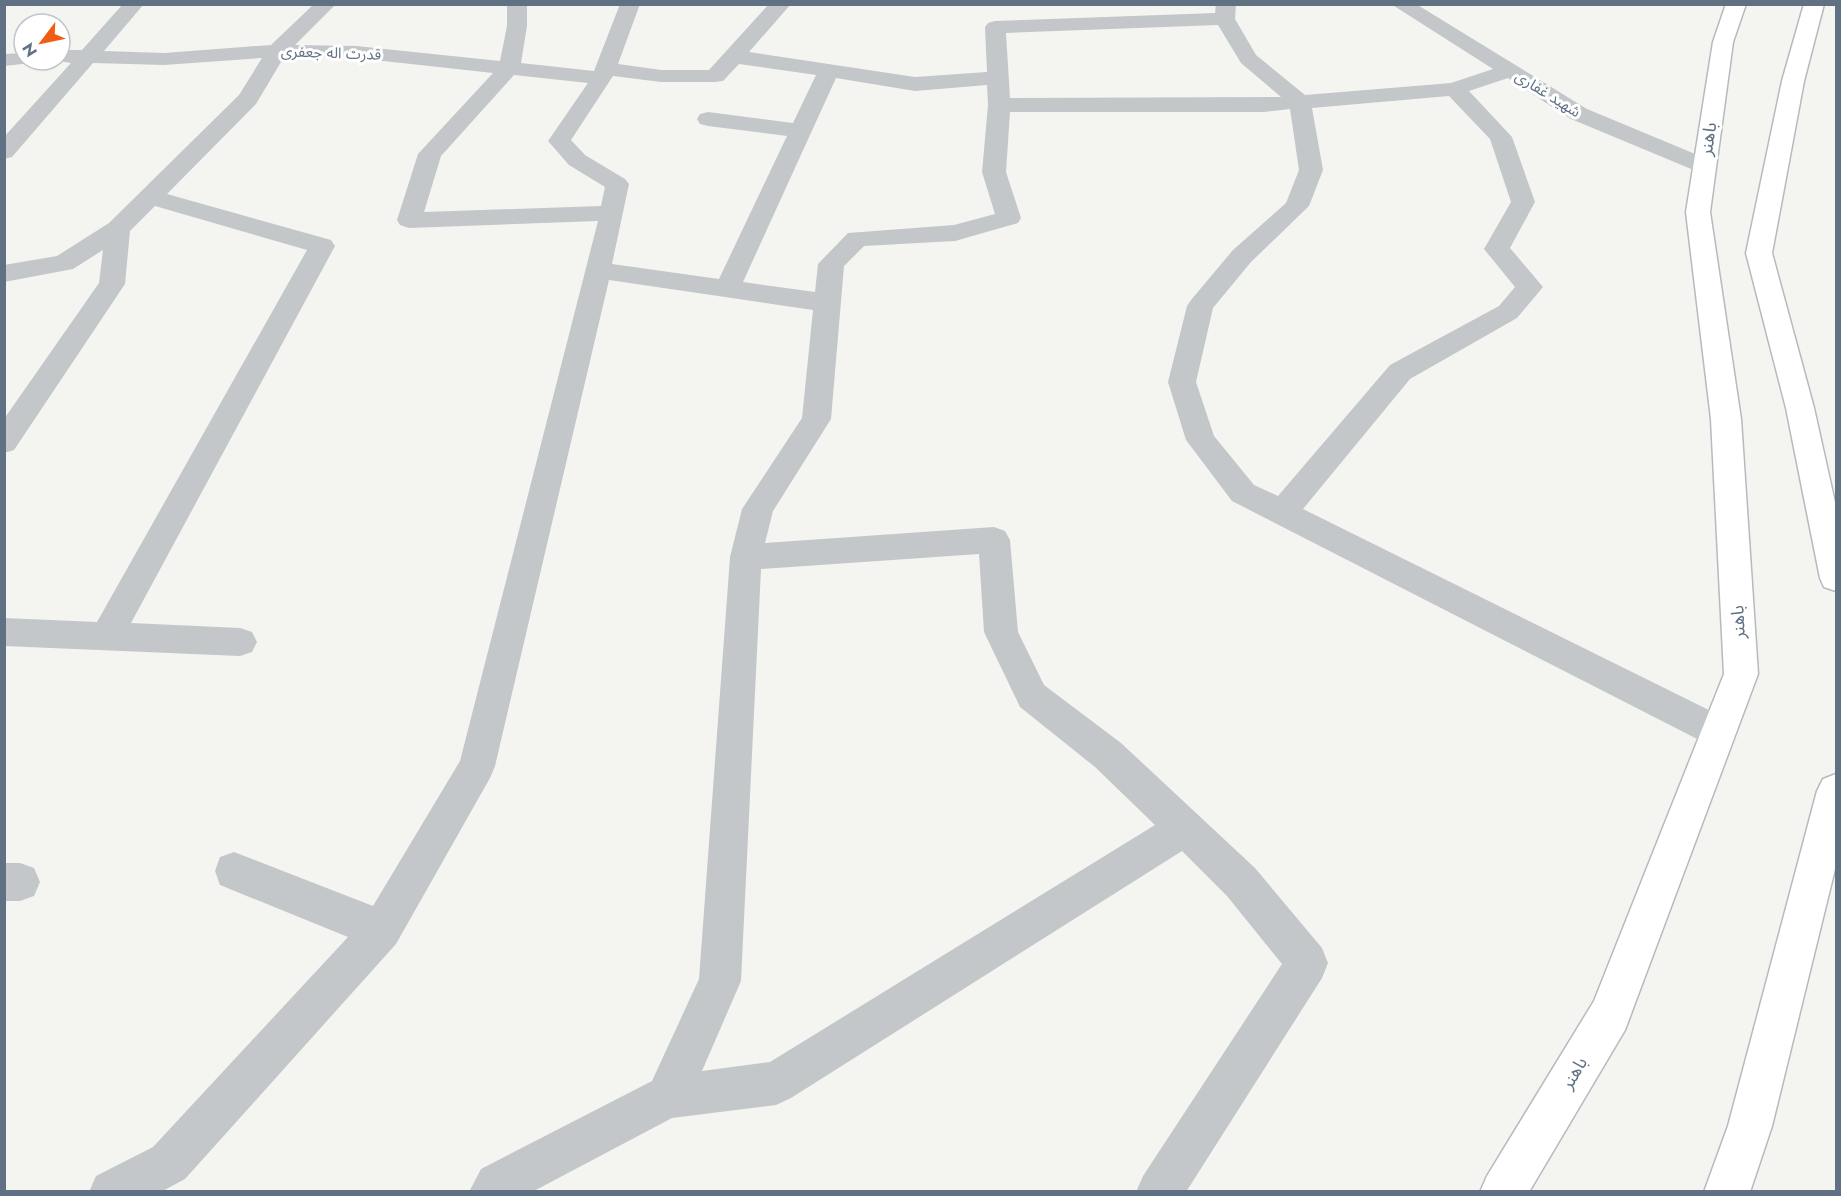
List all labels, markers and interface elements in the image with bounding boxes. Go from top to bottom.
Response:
north arrow [12,12,72,72]
text: N [17,38,43,61]
street label: قدرت اله جعفری [281,40,382,66]
street label: شهید غفاری [1511,65,1585,123]
street label: باهنر [1692,120,1723,159]
street label: باهنر [1724,604,1752,641]
street label: باهنر [1554,1052,1594,1095]

